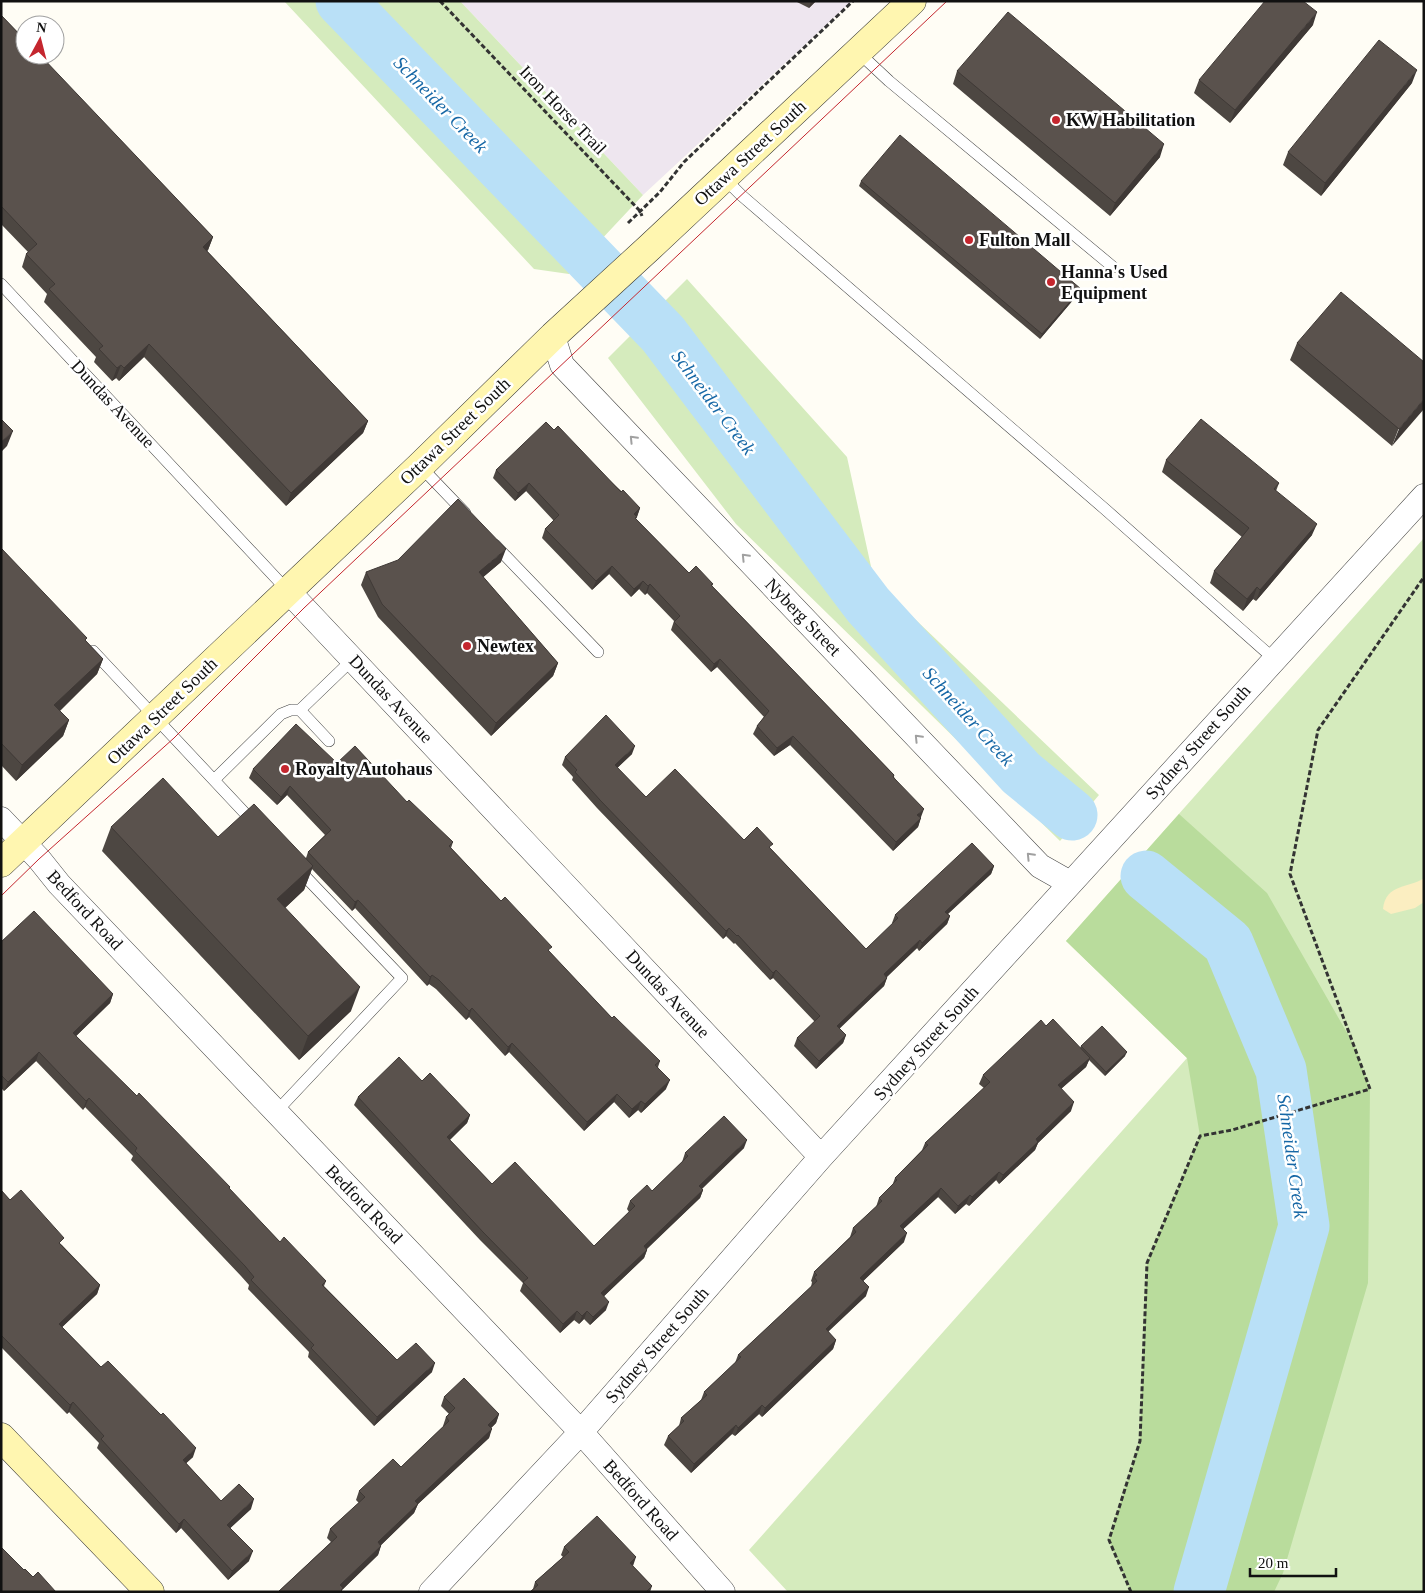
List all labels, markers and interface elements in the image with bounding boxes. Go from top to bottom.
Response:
north arrow [15,15,65,65]
text: N [36,20,47,36]
water label: Schneider Creek [390,52,492,157]
street label: Iron Horse Trail [516,61,610,159]
street label: Ottawa Street South [690,96,810,210]
place label: KW Habilitation [1066,110,1195,130]
marker: KW Habilitation [1050,114,1062,126]
place label: Fulton Mall [979,230,1071,250]
marker: Fulton Mall [963,234,975,246]
place label: Hanna's Used Equipment [1061,262,1168,303]
marker: Hanna's Used Equipment [1045,276,1057,288]
water label: Schneider Creek [667,346,760,459]
street label: Dundas Avenue [67,356,159,452]
street label: Ottawa Street South [396,373,514,489]
one-way arrow [630,436,639,445]
one-way arrow [742,554,751,563]
street label: Nyberg Street [761,574,845,660]
place label: Newtex [477,636,534,656]
marker: Newtex [461,640,473,652]
street label: Dundas Avenue [345,651,437,747]
street label: Ottawa Street South [103,653,221,769]
water label: Schneider Creek [919,663,1019,770]
street label: Sydney Street South [1141,681,1255,803]
one-way arrow [915,735,924,744]
place label: Royalty Autohaus [295,759,433,779]
marker: Royalty Autohaus [279,763,291,775]
one-way arrow [1027,853,1036,862]
street label: Bedford Road [43,866,127,954]
street label: Dundas Avenue [622,946,714,1042]
street label: Sydney Street South [869,982,983,1104]
water label: Schneider Creek [1273,1093,1312,1220]
street label: Bedford Road [322,1161,406,1247]
street label: Sydney Street South [601,1283,713,1407]
street label: Bedford Road [600,1456,682,1544]
scale bar [1250,1546,1336,1578]
text: 20 m [1258,1555,1289,1571]

